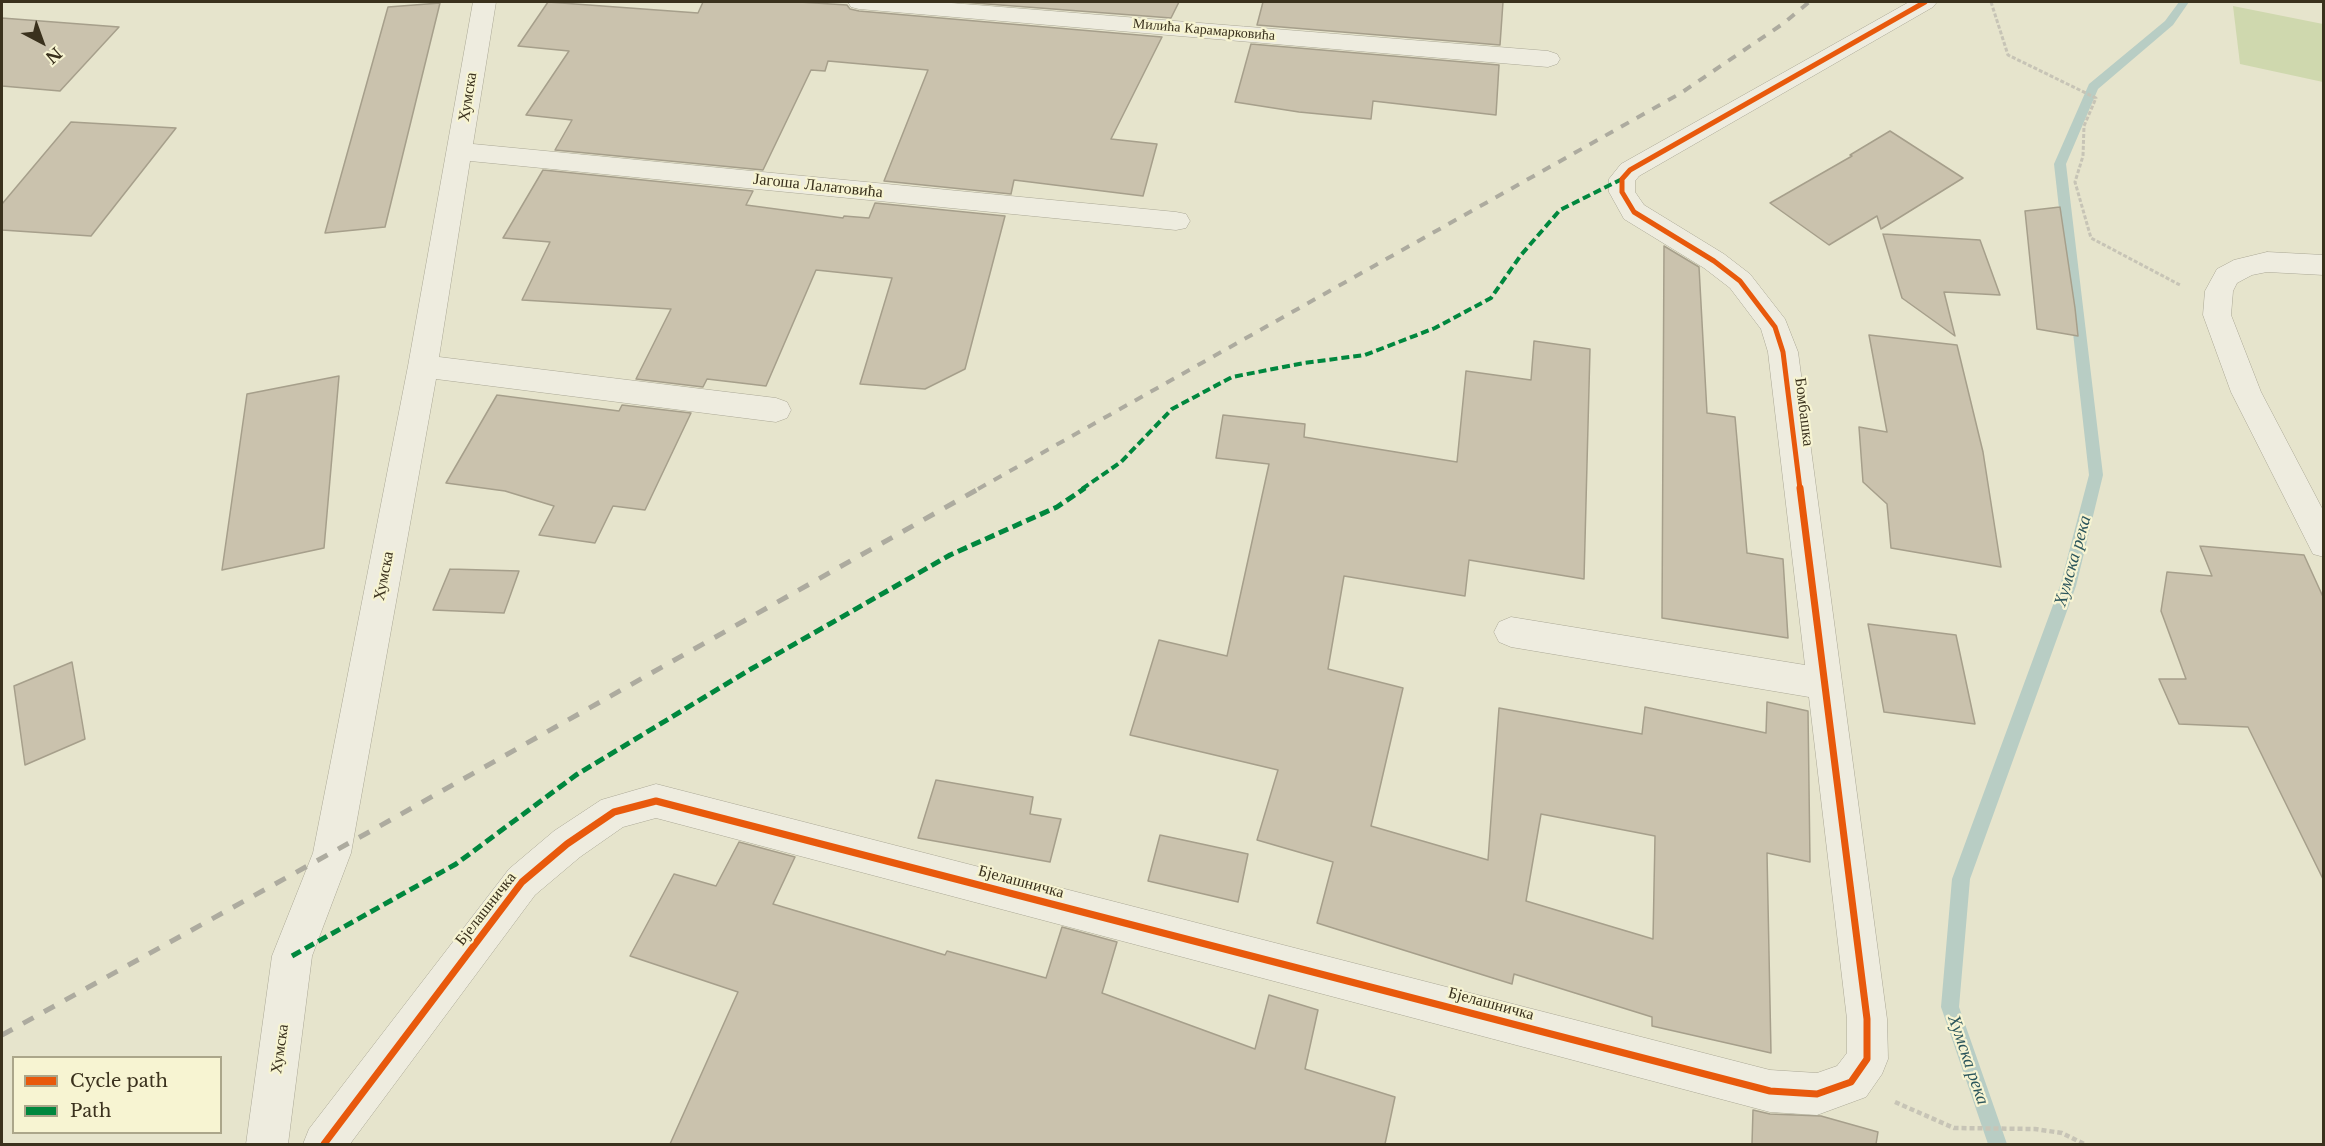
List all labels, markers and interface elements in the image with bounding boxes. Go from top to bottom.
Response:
north arrow [12,12,72,72]
street label: Милића Карамарковића [1132,15,1276,45]
text: N [42,43,66,68]
street label: Хумска [455,71,481,123]
street label: Јагоша Лалатовића [752,170,884,202]
street label: Бомбашка [1790,376,1818,448]
water label: Хумска река [2050,513,2096,609]
street label: Хумска [370,550,398,602]
street label: Бјелашничка [976,861,1066,903]
street label: Бјелашничка [451,868,521,950]
street label: Бјелашничка [1446,983,1536,1025]
water label: Хумска река [1943,1012,1993,1108]
street label: Хумска [267,1023,293,1075]
legend [12,1056,222,1134]
text: Cycle path [70,1070,168,1092]
text: Path [70,1100,111,1122]

